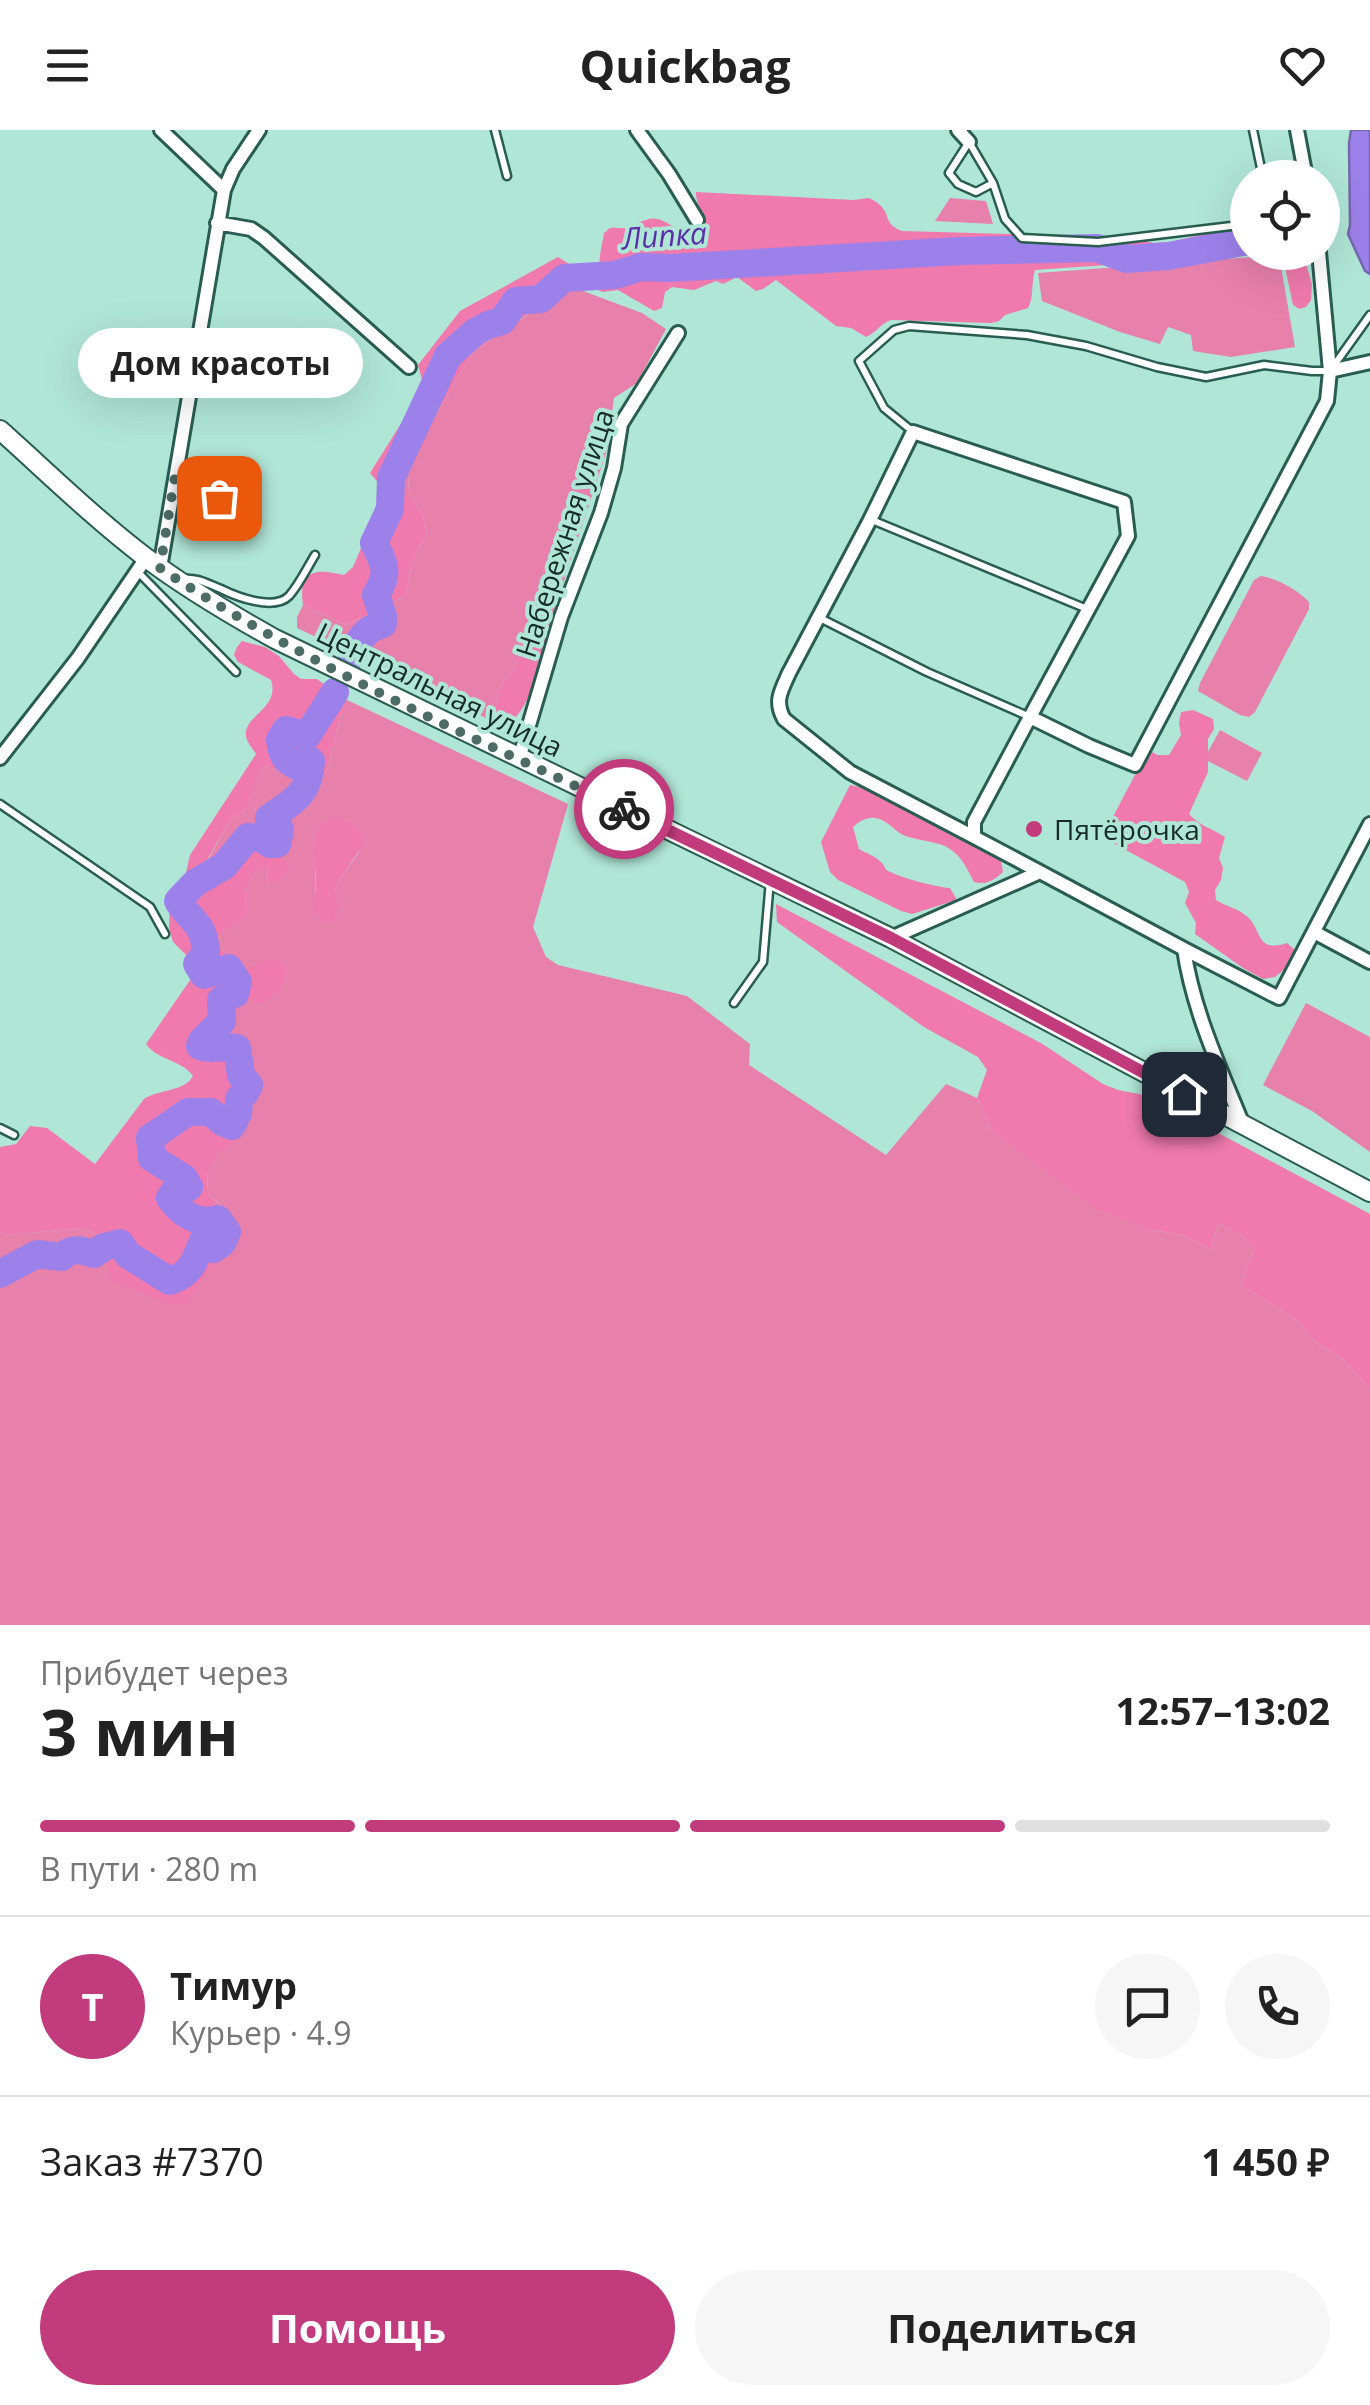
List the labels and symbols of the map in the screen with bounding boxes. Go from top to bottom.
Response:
water label: Липка [619,212,708,258]
callout: Дом красоты [76,328,362,398]
street label: Набережная улица [506,404,622,662]
pin [177,456,262,541]
street label: Центральная улица [311,613,569,765]
courier [574,759,674,859]
place label: Пятёрочка [1054,810,1200,848]
marker: Пятёрочка [1023,818,1045,840]
pin [1142,1052,1227,1137]

